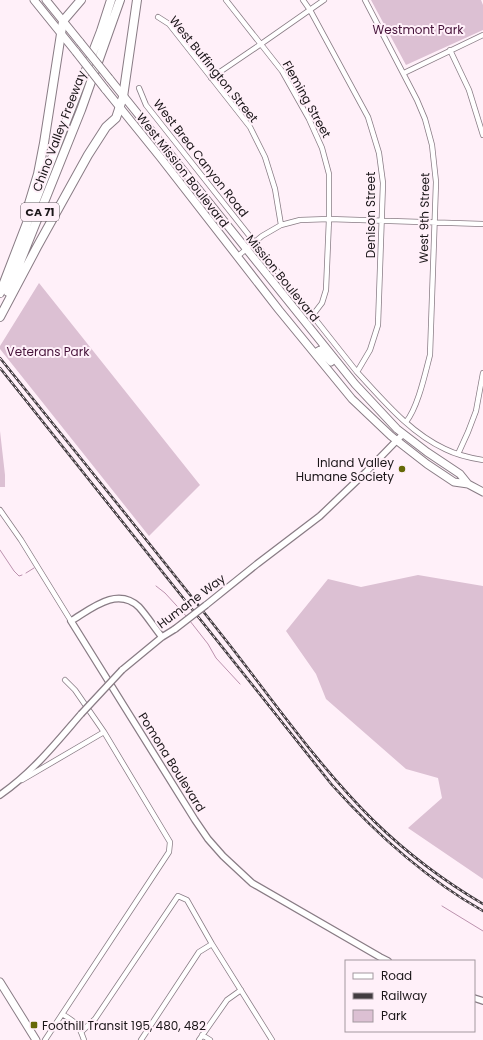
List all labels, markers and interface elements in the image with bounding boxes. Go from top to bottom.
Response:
street label: West Buffington Street [166,12,262,126]
park label: Westmont Park [373,21,464,38]
street label: Fleming Street [279,57,335,141]
street label: Chino Valley Freeway [28,68,90,194]
street label: West Brea Canyon Road [150,96,252,220]
street label: West Mission Boulevard [133,109,233,231]
street label: Denison Street [362,172,379,258]
street label: West 9th Street [415,172,433,264]
road number: CA 71 [21,203,59,221]
street label: Mission Boulevard [242,231,324,325]
park label: Veterans Park [7,343,90,360]
place label: Inland Valley Humane Society [296,454,394,485]
marker: Inland Valley Humane Society [397,464,407,474]
street label: Humane Way [153,570,229,632]
street label: Pomona Boulevard [135,709,209,815]
legend [345,960,475,1032]
text: Road [381,967,412,984]
text: Railway [381,987,427,1004]
text: Park [381,1007,408,1024]
place label: Foothill Transit 195, 480, 482 [42,1017,206,1034]
marker: Foothill Transit 195, 480, 482 [29,1020,39,1030]

